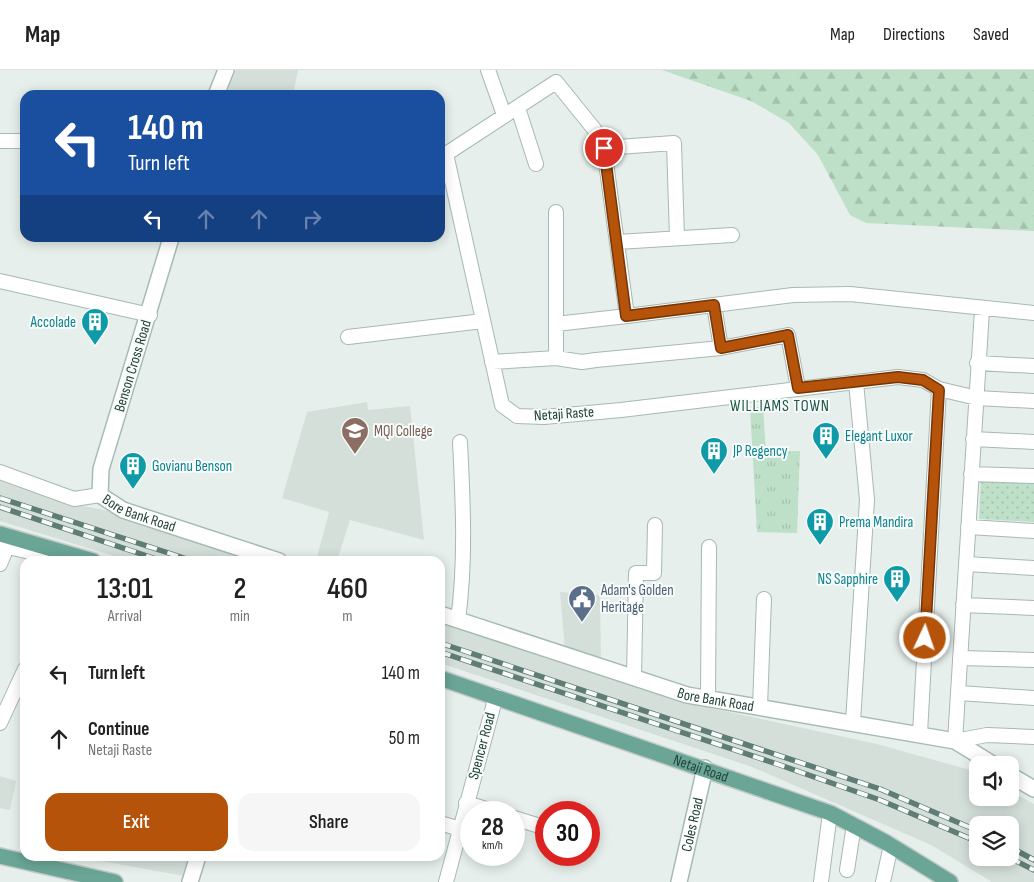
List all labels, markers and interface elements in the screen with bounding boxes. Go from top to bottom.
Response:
text: Map [25,20,60,49]
text: Map [830,24,855,45]
text: Directions [883,24,945,45]
text: Saved [973,24,1009,45]
text: 140 m [128,107,204,150]
icon: left [45,110,110,175]
pin [583,127,625,169]
icon: arrive [590,134,618,162]
text: Turn left [128,150,190,177]
icon: left [139,205,167,233]
icon: ahead [192,205,220,233]
icon: ahead [245,205,273,233]
icon: right [298,205,326,233]
building icon: Accolade [80,307,110,346]
place label: Accolade [29,313,76,332]
street label: Benson Cross Road [110,318,156,414]
district label: WILLIAMS TOWN [730,397,830,416]
street label: Netaji Raste [533,402,595,426]
school or university icon: MQI College [340,416,370,455]
building icon: Elegant Luxor [811,421,841,460]
place label: MQI College [374,422,433,441]
place label: Elegant Luxor [845,427,913,446]
building icon: JP Regency [699,436,729,475]
place label: JP Regency [732,442,788,461]
building icon: Govianu Benson [118,451,148,490]
place label: Govianu Benson [152,457,232,476]
street label: Bore Bank Road [99,490,178,536]
building icon: Prema Mandira [805,507,835,546]
place label: Prema Mandira [839,513,913,532]
building icon: NS Sapphire [882,564,912,603]
place label: NS Sapphire [818,570,878,589]
text: 13:01 [97,571,153,607]
text: 2 [233,571,246,607]
text: 460 [327,571,368,607]
place label: Adam's Golden Heritage [600,581,674,617]
public building icon: Adam's Golden Heritage [567,584,597,623]
text: Arrival [108,607,142,626]
text: min [230,607,250,626]
text: m [342,607,353,626]
position arrow [898,611,950,663]
icon: left [45,660,73,688]
text: Turn left [88,662,145,685]
text: 140 m [382,662,420,685]
street label: Bore Bank Road [675,683,755,716]
street label: Spencer Road [464,710,500,782]
text: Continue [88,718,149,741]
icon: ahead [45,725,73,753]
text: 50 m [389,727,420,750]
text: Netaji Raste [88,741,152,760]
street label: Netaji Road [671,750,731,787]
map controls [969,756,1019,866]
button: sound [969,756,1019,806]
button: Exit [45,793,228,851]
button: Share [238,793,420,851]
street label: Coles Road [677,796,707,853]
speed limit sign: 30 [535,801,600,866]
text: 28 [481,812,504,843]
button: layers [969,816,1019,866]
text: km/h [482,838,503,853]

